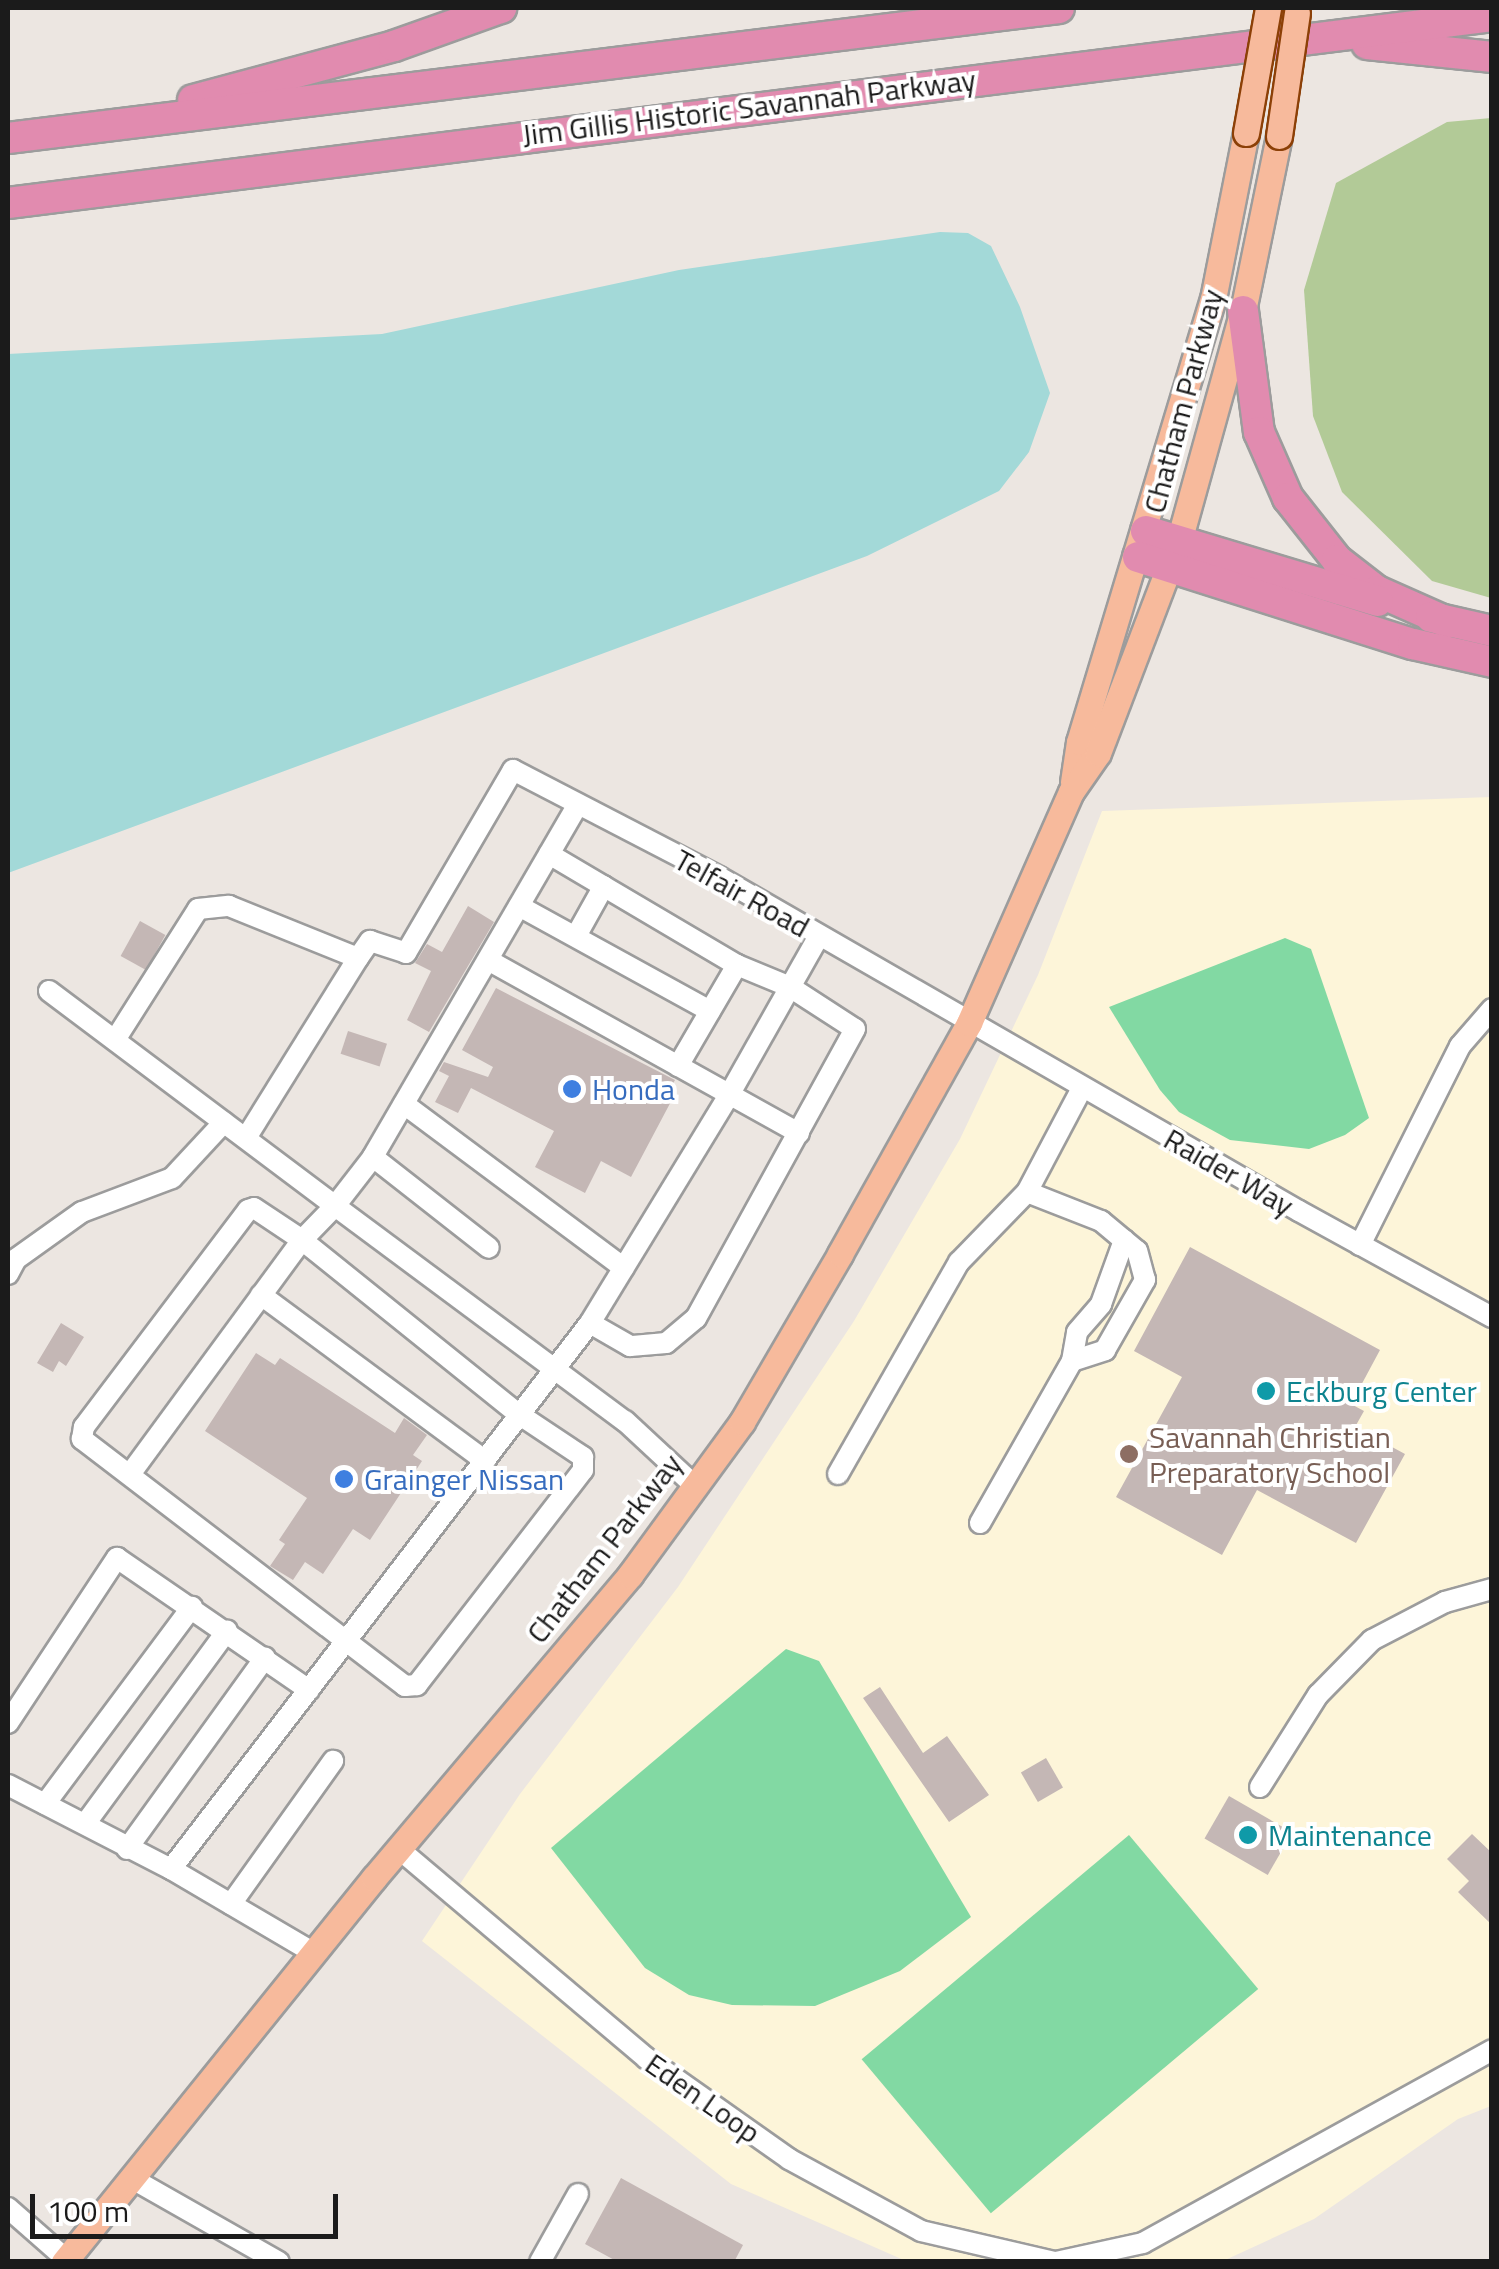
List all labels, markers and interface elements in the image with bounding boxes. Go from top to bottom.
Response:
street label: Jim Gillis Historic Savannah Parkway [520,61,978,153]
street label: Chatham Parkway [1136,285,1230,517]
street label: Telfair Road [668,841,816,945]
place label: Honda [592,1071,675,1107]
marker: Honda [561,1078,583,1100]
street label: Raider Way [1158,1121,1300,1223]
place label: Eckburg Center [1286,1373,1477,1409]
marker: Eckburg Center [1255,1380,1277,1402]
place label: Savannah Christian Preparatory School [1149,1419,1391,1490]
marker: Savannah Christian Preparatory School [1118,1443,1140,1465]
street label: Chatham Parkway [519,1446,689,1650]
place label: Grainger Nissan [364,1461,564,1497]
marker: Grainger Nissan [333,1468,355,1490]
place label: Maintenance [1268,1817,1432,1853]
marker: Maintenance [1237,1824,1259,1846]
street label: Eden Loop [639,2045,767,2151]
scale bar [35,2174,342,2236]
text: 100 m [47,2188,129,2234]

